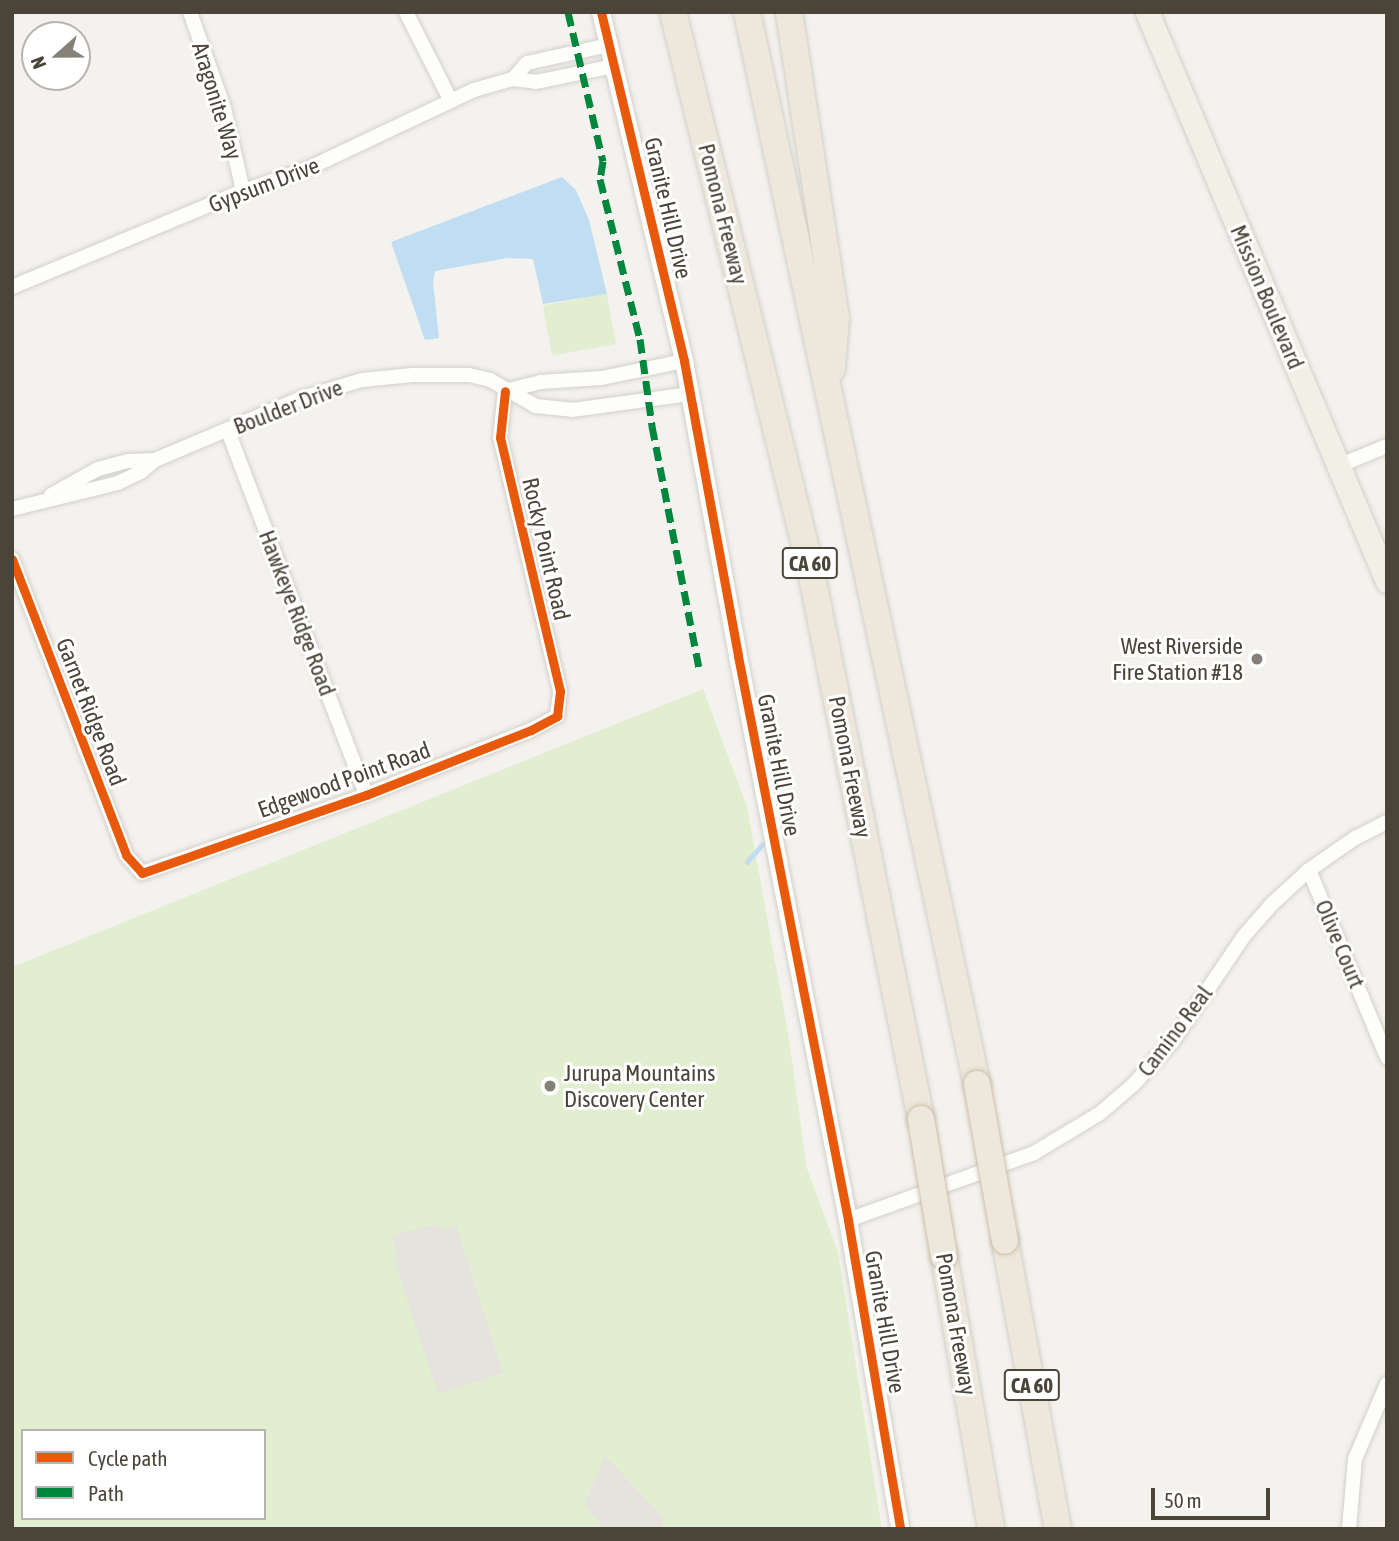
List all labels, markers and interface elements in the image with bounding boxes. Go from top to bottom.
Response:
north arrow [21,21,91,91]
street label: Aragonite Way [186,39,248,163]
text: N [26,54,51,72]
street label: Granite Hill Drive [638,135,698,281]
street label: Pomona Freeway [692,141,754,287]
street label: Gypsum Drive [205,151,323,219]
street label: Mission Boulevard [1224,221,1310,373]
street label: Boulder Drive [230,374,346,440]
street label: Rocky Point Road [516,475,576,623]
street label: Hawkeye Ridge Road [253,526,341,700]
road number: CA 60 [780,546,840,580]
place label: West Riverside Fire Station #18 [1112,632,1243,686]
street label: Garnet Ridge Road [50,634,132,790]
marker: West Riverside Fire Station #18 [1249,651,1265,667]
street label: Granite Hill Drive [752,692,806,838]
street label: Pomona Freeway [823,694,877,840]
street label: Edgewood Point Road [254,736,434,824]
street label: Olive Court [1309,896,1371,992]
street label: Camino Real [1132,980,1218,1082]
place label: Jurupa Mountains Discovery Center [564,1059,715,1113]
marker: Jurupa Mountains Discovery Center [542,1078,558,1094]
street label: Granite Hill Drive [859,1249,911,1395]
street label: Pomona Freeway [930,1251,982,1397]
road number: CA 60 [1002,1368,1062,1402]
legend [21,1429,266,1520]
text: Cycle path [88,1446,167,1470]
scale bar [1154,1474,1273,1518]
text: Path [88,1481,124,1505]
text: 50 m [1164,1488,1202,1512]

